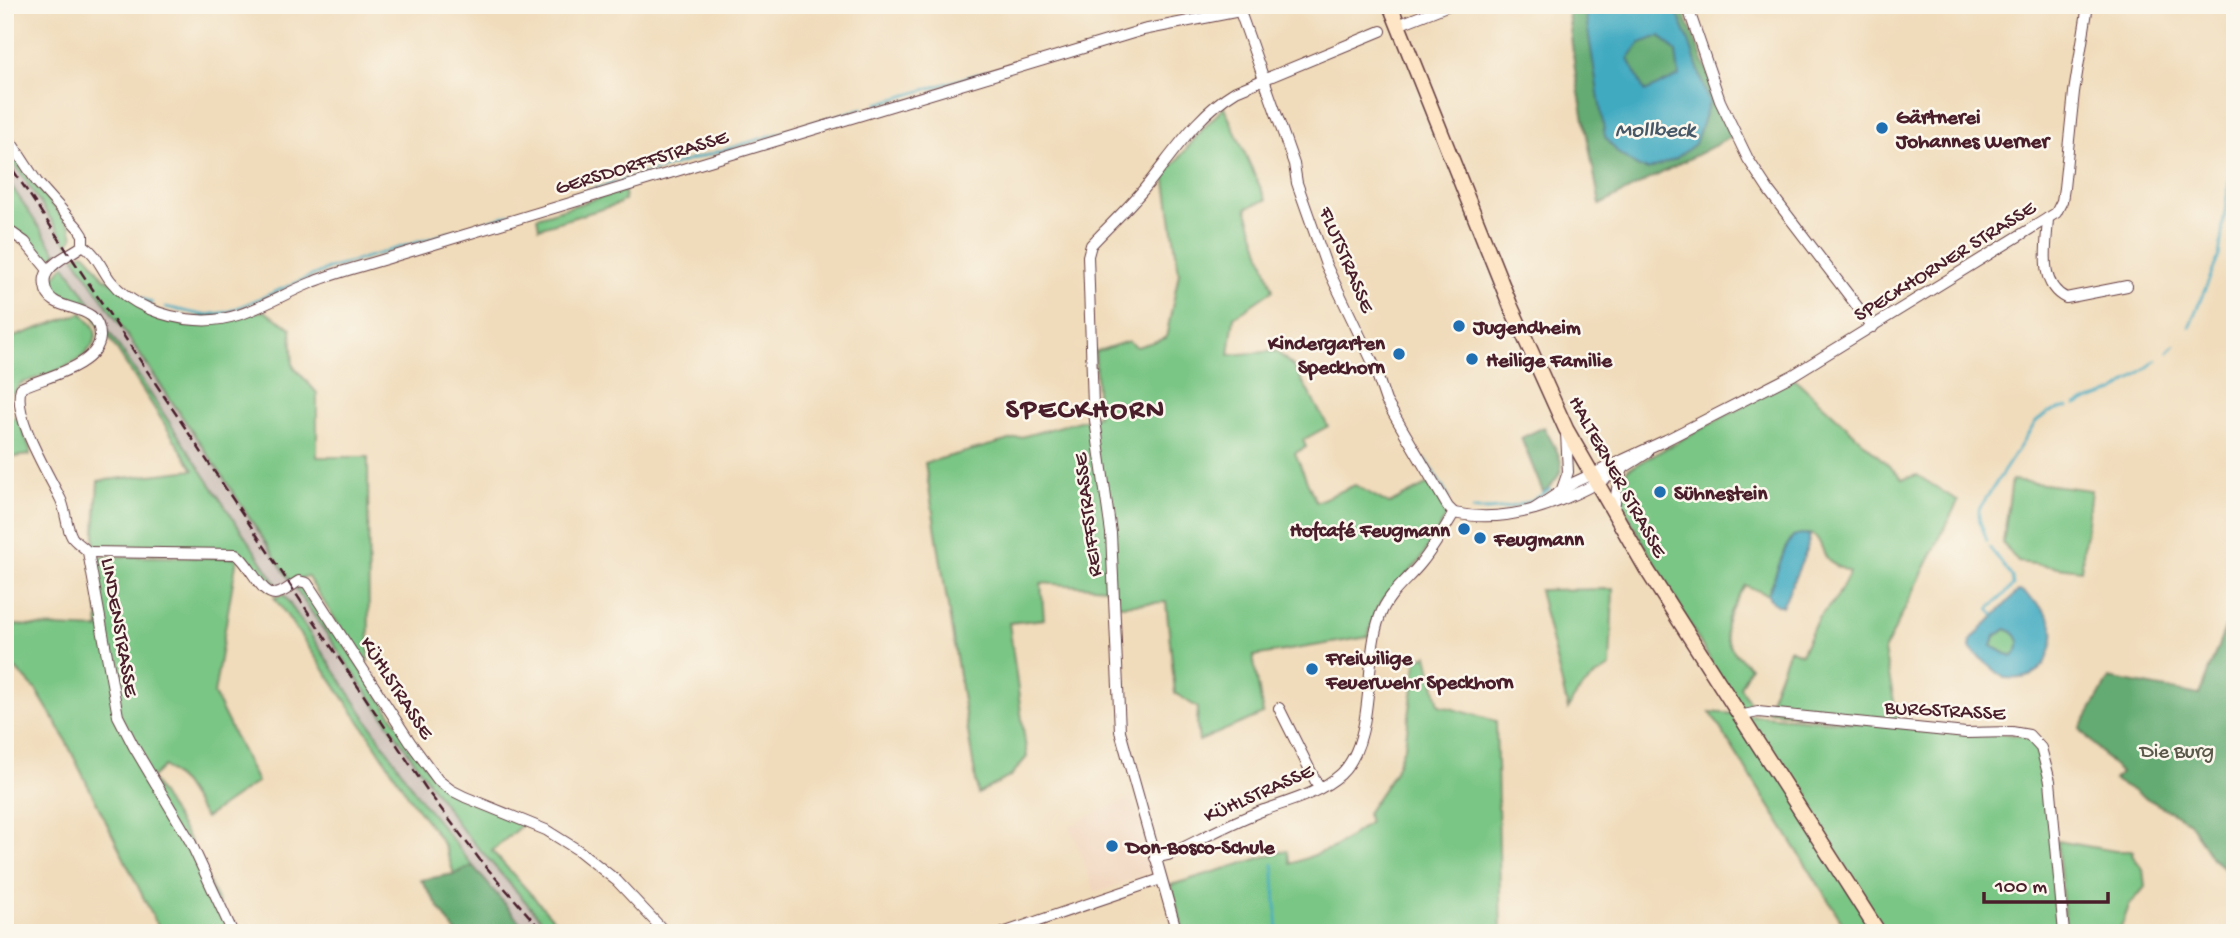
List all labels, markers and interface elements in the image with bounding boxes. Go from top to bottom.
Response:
place label: Gärtnerei Johannes Werner [1895,107,2051,156]
water label: Mollbeck [1615,118,1698,145]
marker: Gärtnerei Johannes Werner [1874,120,1890,136]
street label: GERSDORFFSTRASSE [552,126,732,203]
street label: SPECKHORNER STRASSE [1850,196,2042,329]
street label: FLUTSTRASSE [1311,203,1379,318]
place label: Jugendheim [1472,317,1581,342]
marker: Jugendheim [1451,318,1467,334]
place label: Kindergarten Speckhorn [1267,333,1386,382]
marker: Kindergarten Speckhorn [1391,346,1407,362]
place label: Heilige Familie [1486,350,1613,375]
marker: Heilige Familie [1464,351,1480,367]
street label: HALTERNER STRASSE [1561,393,1671,564]
district label: SPECKHORN [1006,395,1166,428]
street label: REIFFSTRASSE [1069,450,1109,578]
place label: Sühnestein [1674,483,1768,508]
marker: Sühnestein [1652,484,1668,500]
place label: Hofcafé Feugmann [1290,520,1451,545]
marker: Hofcafé Feugmann [1456,521,1472,537]
place label: Feugmann [1493,529,1585,554]
marker: Feugmann [1472,530,1488,546]
street label: LINDENSTRASSE [93,556,142,700]
street label: KÜHLSTRASSE [353,633,438,746]
place label: Freiwilige Feuerwehr Speckhorn [1325,648,1515,697]
marker: Freiwilige Feuerwehr Speckhorn [1304,661,1320,677]
street label: BURGSTRASSE [1883,697,2007,728]
park label: Die Burg [2138,741,2214,766]
street label: KÜHLSTRASSE [1201,760,1319,830]
place label: Don-Bosco-Schule [1124,837,1276,862]
marker: Don-Bosco-Schule [1104,838,1120,854]
scale bar [1984,861,2109,905]
text: 100 m [1994,876,2047,901]

